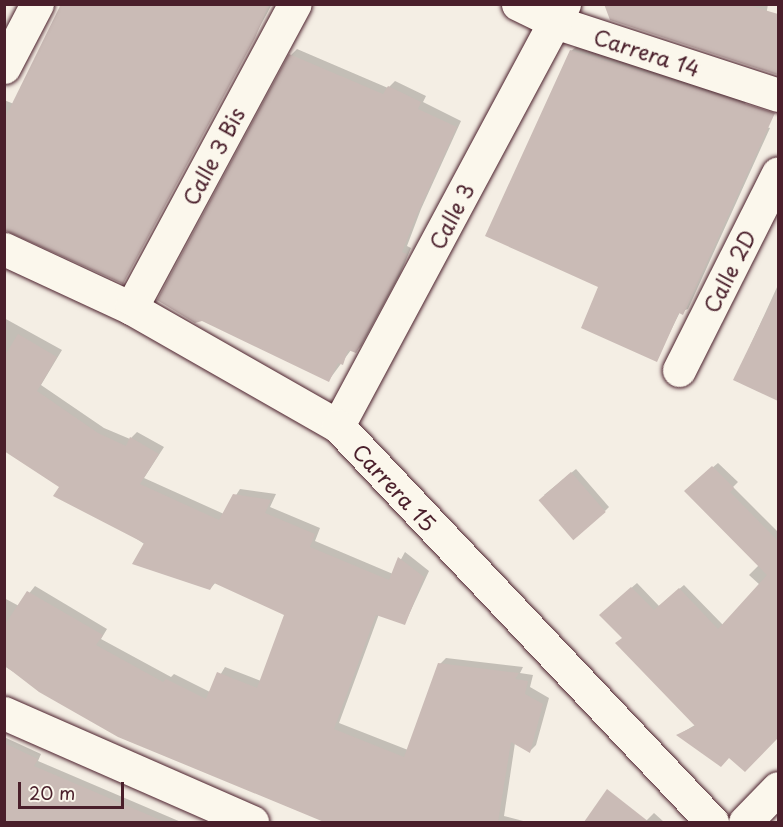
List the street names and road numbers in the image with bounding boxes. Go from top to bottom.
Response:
street label: Carrera 14 [591,23,703,81]
street label: Calle 3 Bis [177,102,249,210]
street label: Calle 3 [423,178,479,254]
street label: Calle 2D [697,225,761,317]
street label: Carrera 15 [348,438,442,536]

